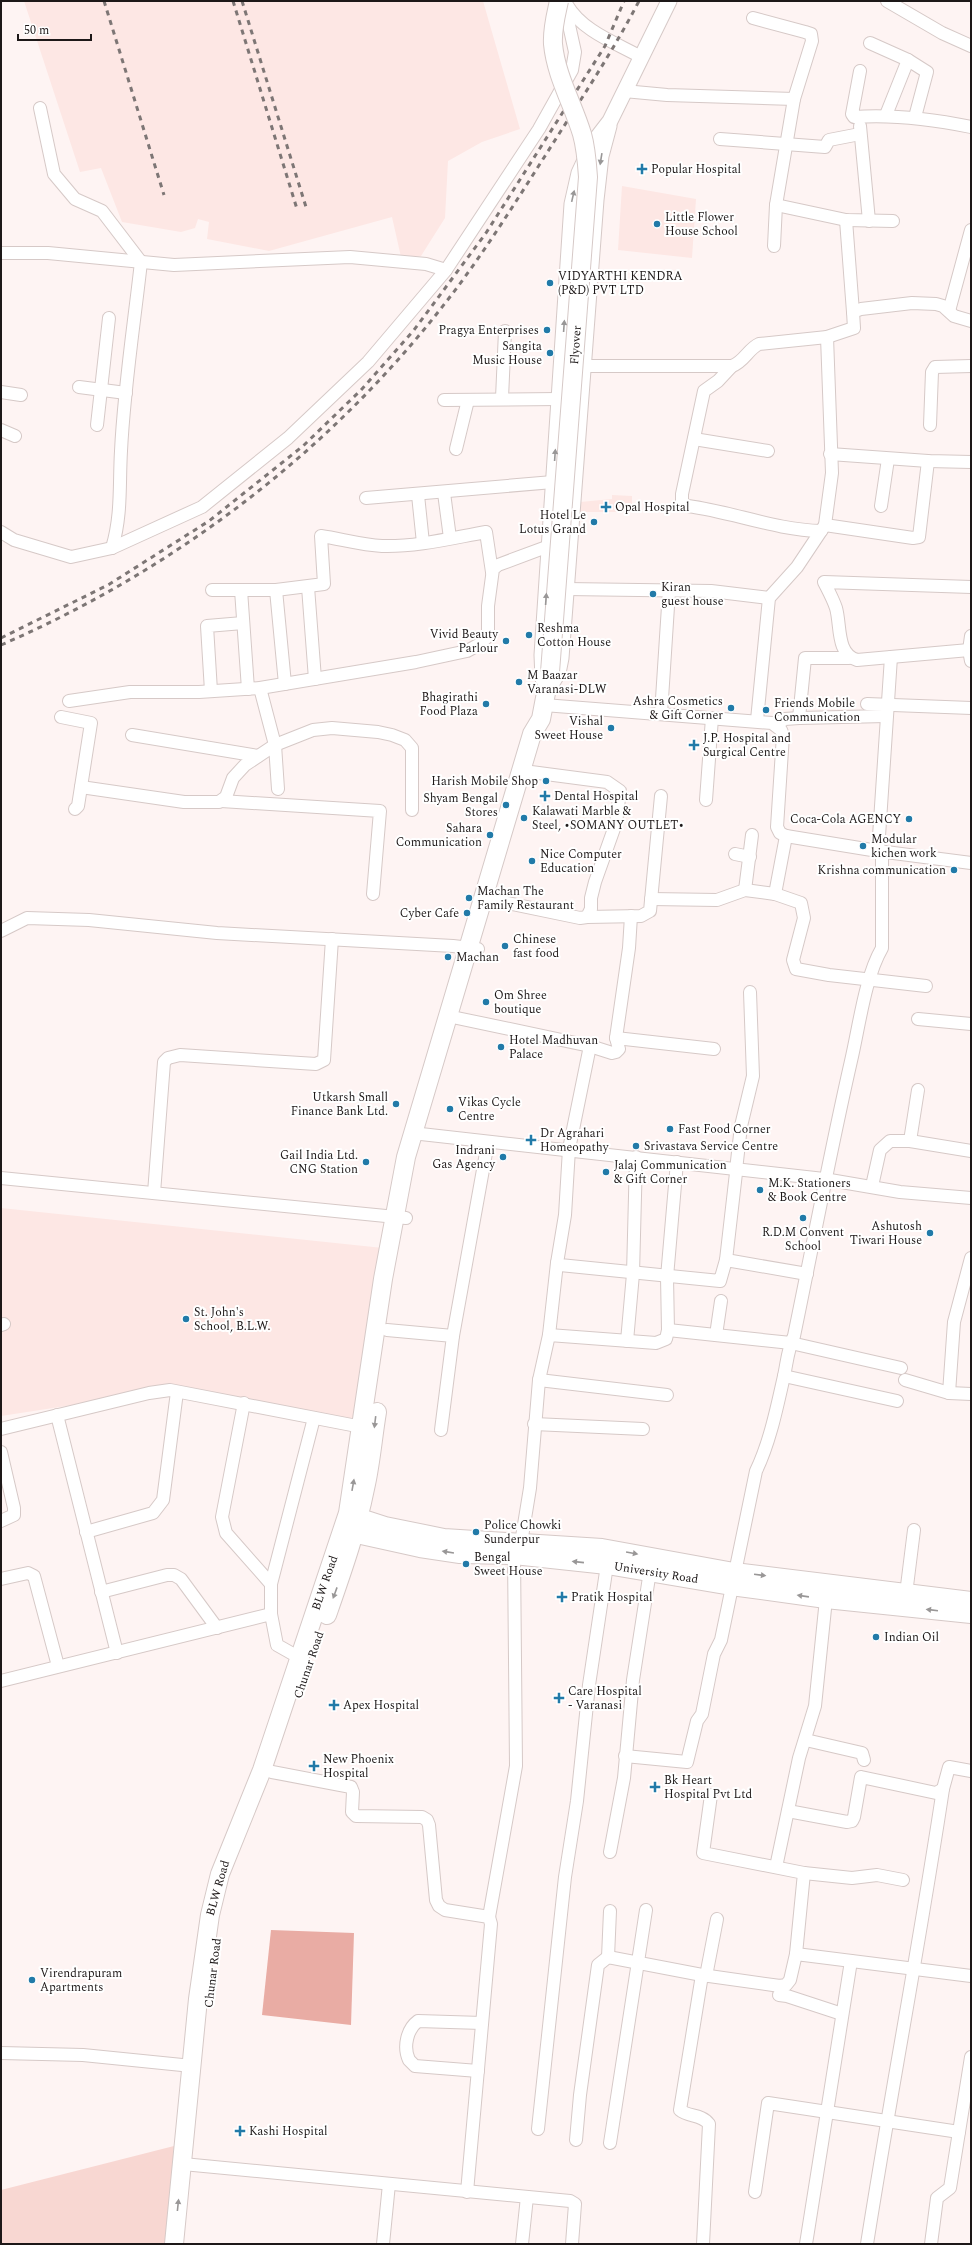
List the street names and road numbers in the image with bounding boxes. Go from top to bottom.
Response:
street label: Flyover [565,325,587,365]
street label: BLW Road [307,1553,343,1613]
street label: University Road [612,1557,700,1589]
street label: Chunar Road [289,1629,329,1701]
street label: BLW Road [201,1858,235,1918]
street label: Chunar Road [199,1937,227,2009]

